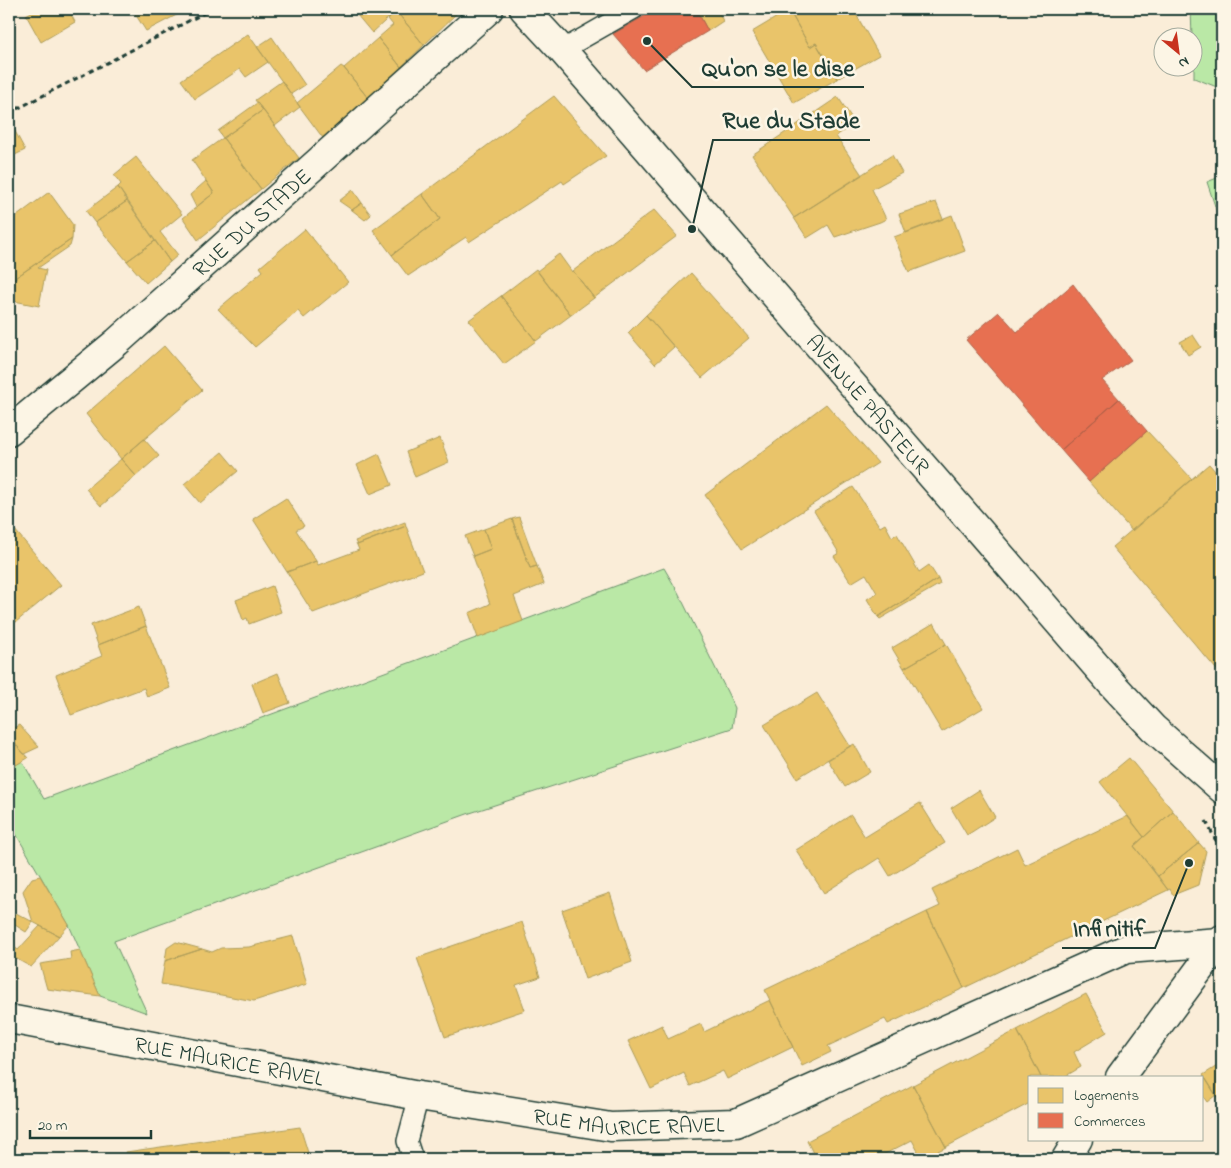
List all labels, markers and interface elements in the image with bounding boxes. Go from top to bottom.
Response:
north arrow [1154,28,1204,78]
callout: Qu'on se le dise [692,48,864,87]
text: N [1174,51,1193,74]
text: Qu'on se le dise [702,53,855,88]
callout: Rue du Stade [713,101,870,140]
text: Rue du Stade [722,105,861,140]
street label: RUE DU STADE [186,162,320,286]
street label: AVENUE PASTEUR [797,328,937,483]
callout: Infinitif [1062,909,1155,948]
text: Infinitif [1073,913,1146,948]
street label: RUE MAURICE RAVEL [131,1030,327,1097]
legend [1028,1076,1204,1140]
text: Logements [1074,1085,1139,1108]
street label: RUE MAURICE RAVEL [531,1102,726,1146]
scale bar [30,1108,151,1140]
text: Commerces [1074,1111,1146,1133]
text: 20 m [38,1115,68,1137]

